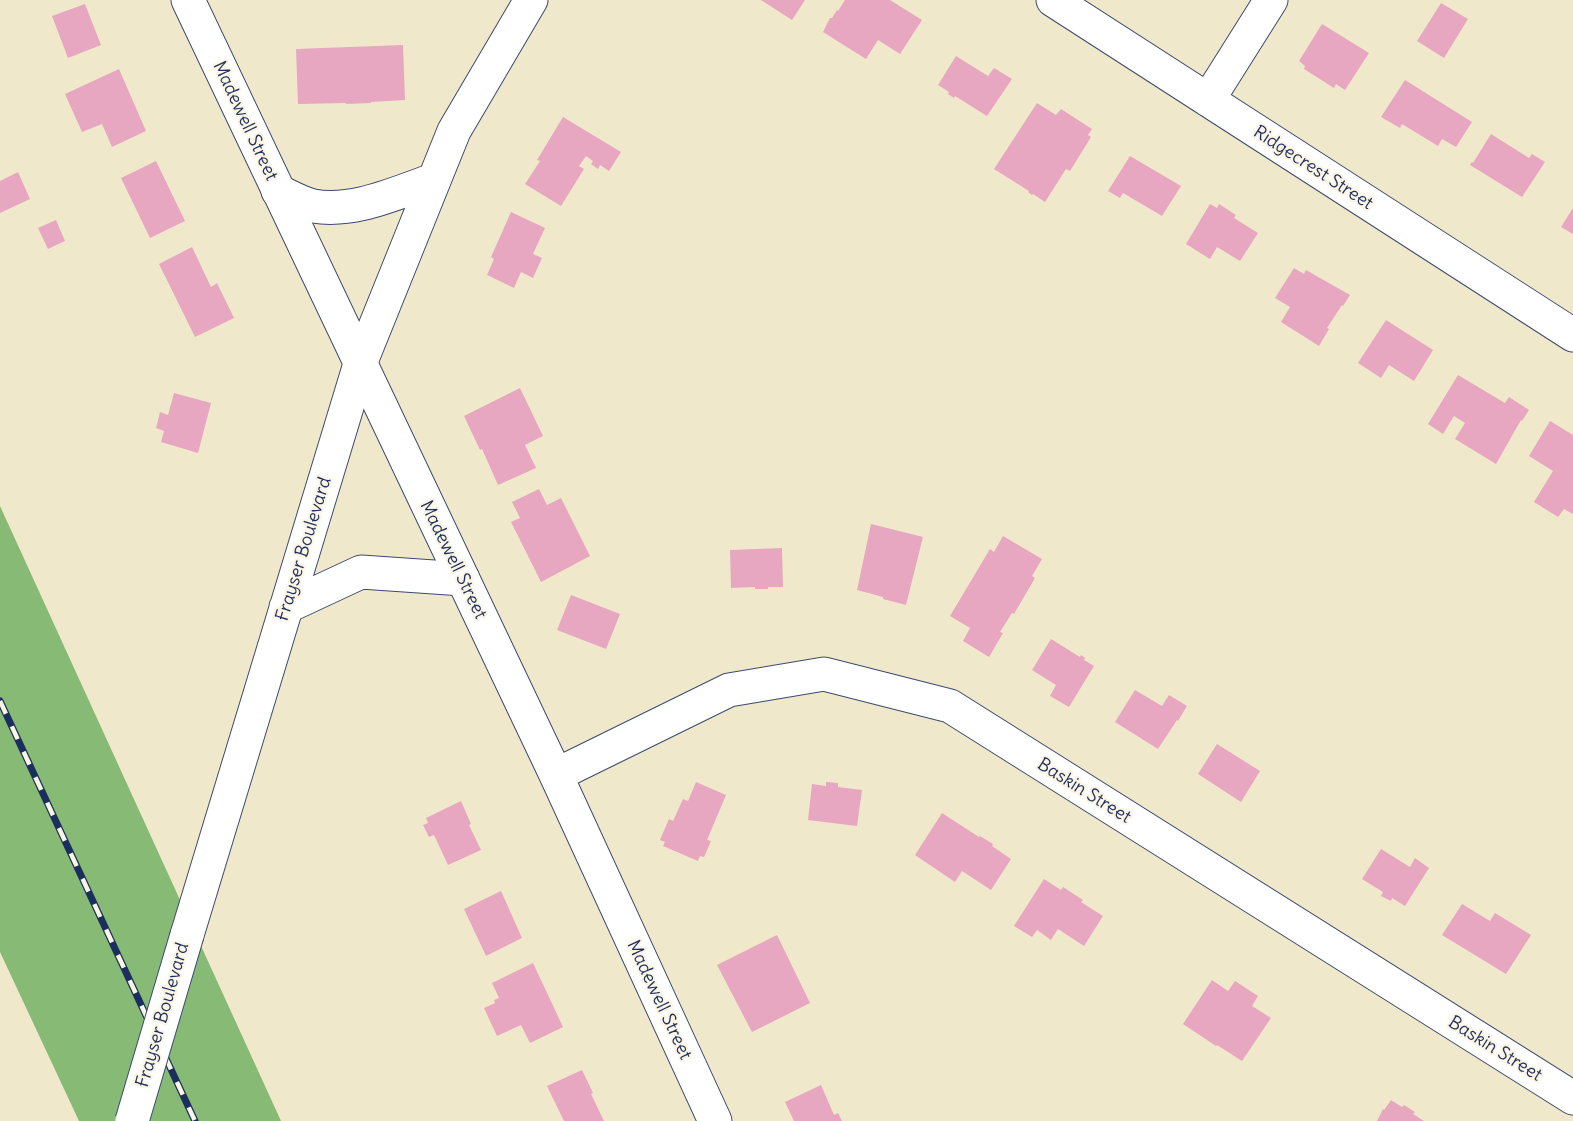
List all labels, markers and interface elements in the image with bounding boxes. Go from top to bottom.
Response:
street label: Madewell Street [208,58,282,184]
street label: Ridgecrest Street [1249,121,1377,215]
street label: Frayser Boulevard [272,474,336,624]
street label: Madewell Street [415,497,491,623]
street label: Baskin Street [1033,754,1135,828]
street label: Madewell Street [622,937,696,1063]
street label: Frayser Boulevard [132,940,194,1090]
street label: Baskin Street [1444,1012,1546,1086]

